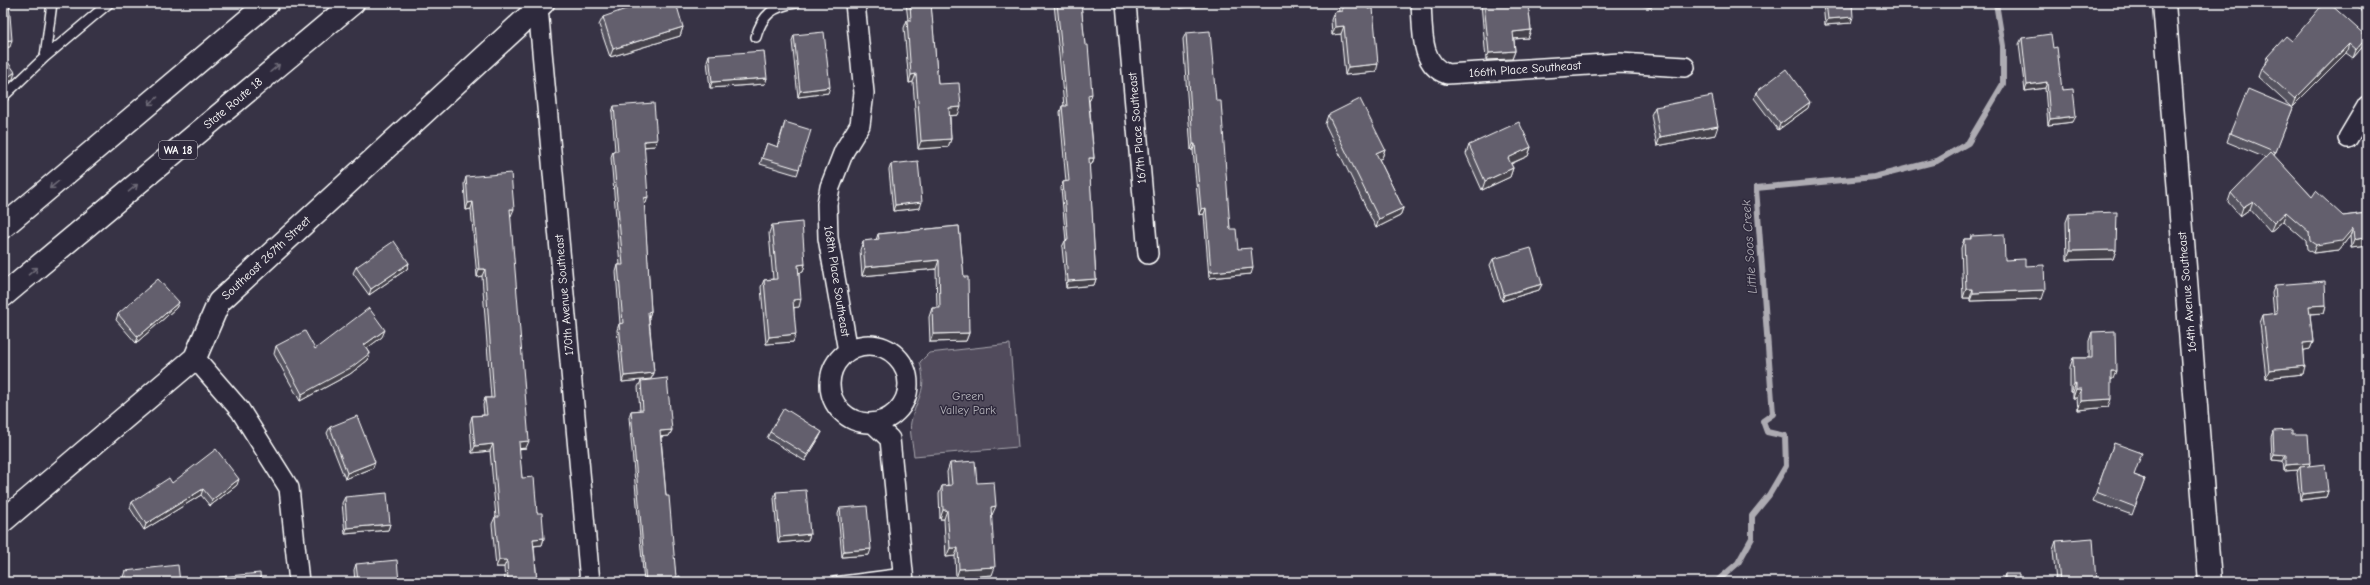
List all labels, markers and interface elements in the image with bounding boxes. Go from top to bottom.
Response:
street label: 166th Place Southeast [1468,58,1582,80]
one-way arrow [270,64,281,73]
street label: 167th Place Southeast [1125,71,1149,184]
street label: State Route 18 [201,74,265,132]
one-way arrow [148,97,159,106]
road number: WA 18 [159,141,197,159]
one-way arrow [48,180,59,189]
one-way arrow [127,183,138,192]
water label: Little Soos Creek [1738,199,1760,294]
street label: Southeast 267th Street [219,213,314,303]
street label: 168th Place Southeast [821,224,853,338]
street label: 164th Avenue Southeast [2175,231,2199,353]
street label: 170th Avenue Southeast [552,233,576,356]
one-way arrow [28,267,38,276]
park label: Green Valley Park [940,389,996,417]

